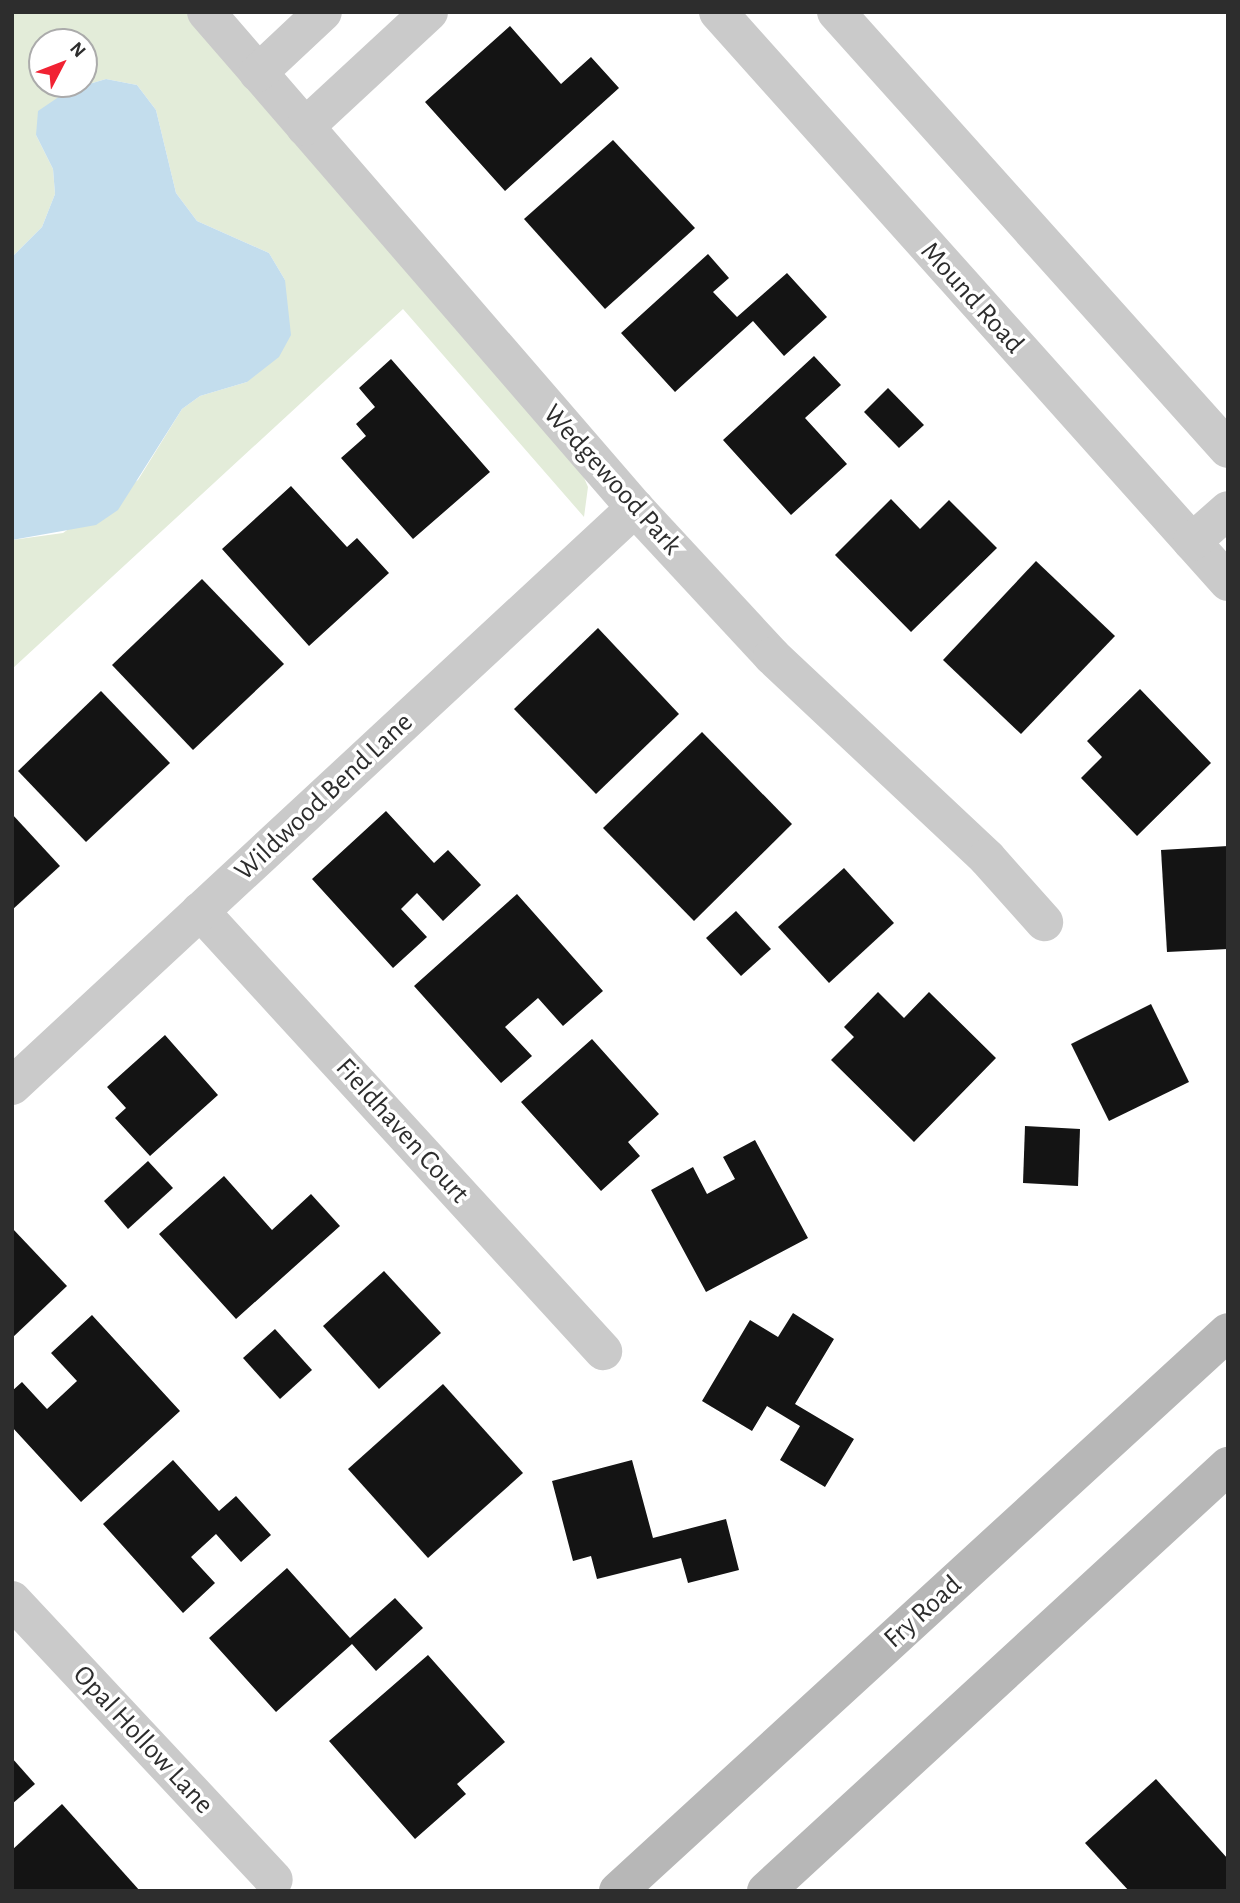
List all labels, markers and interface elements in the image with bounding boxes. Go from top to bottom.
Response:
north arrow [28,28,98,98]
text: N [66,39,89,61]
street label: Mound Road [913,235,1031,361]
street label: Wedgewood Park [536,398,688,562]
street label: Wildwood Bend Lane [228,706,420,888]
street label: Fieldhaven Court [328,1052,476,1210]
street label: Fry Road [877,1568,969,1656]
street label: Opal Hollow Lane [66,1659,220,1821]

